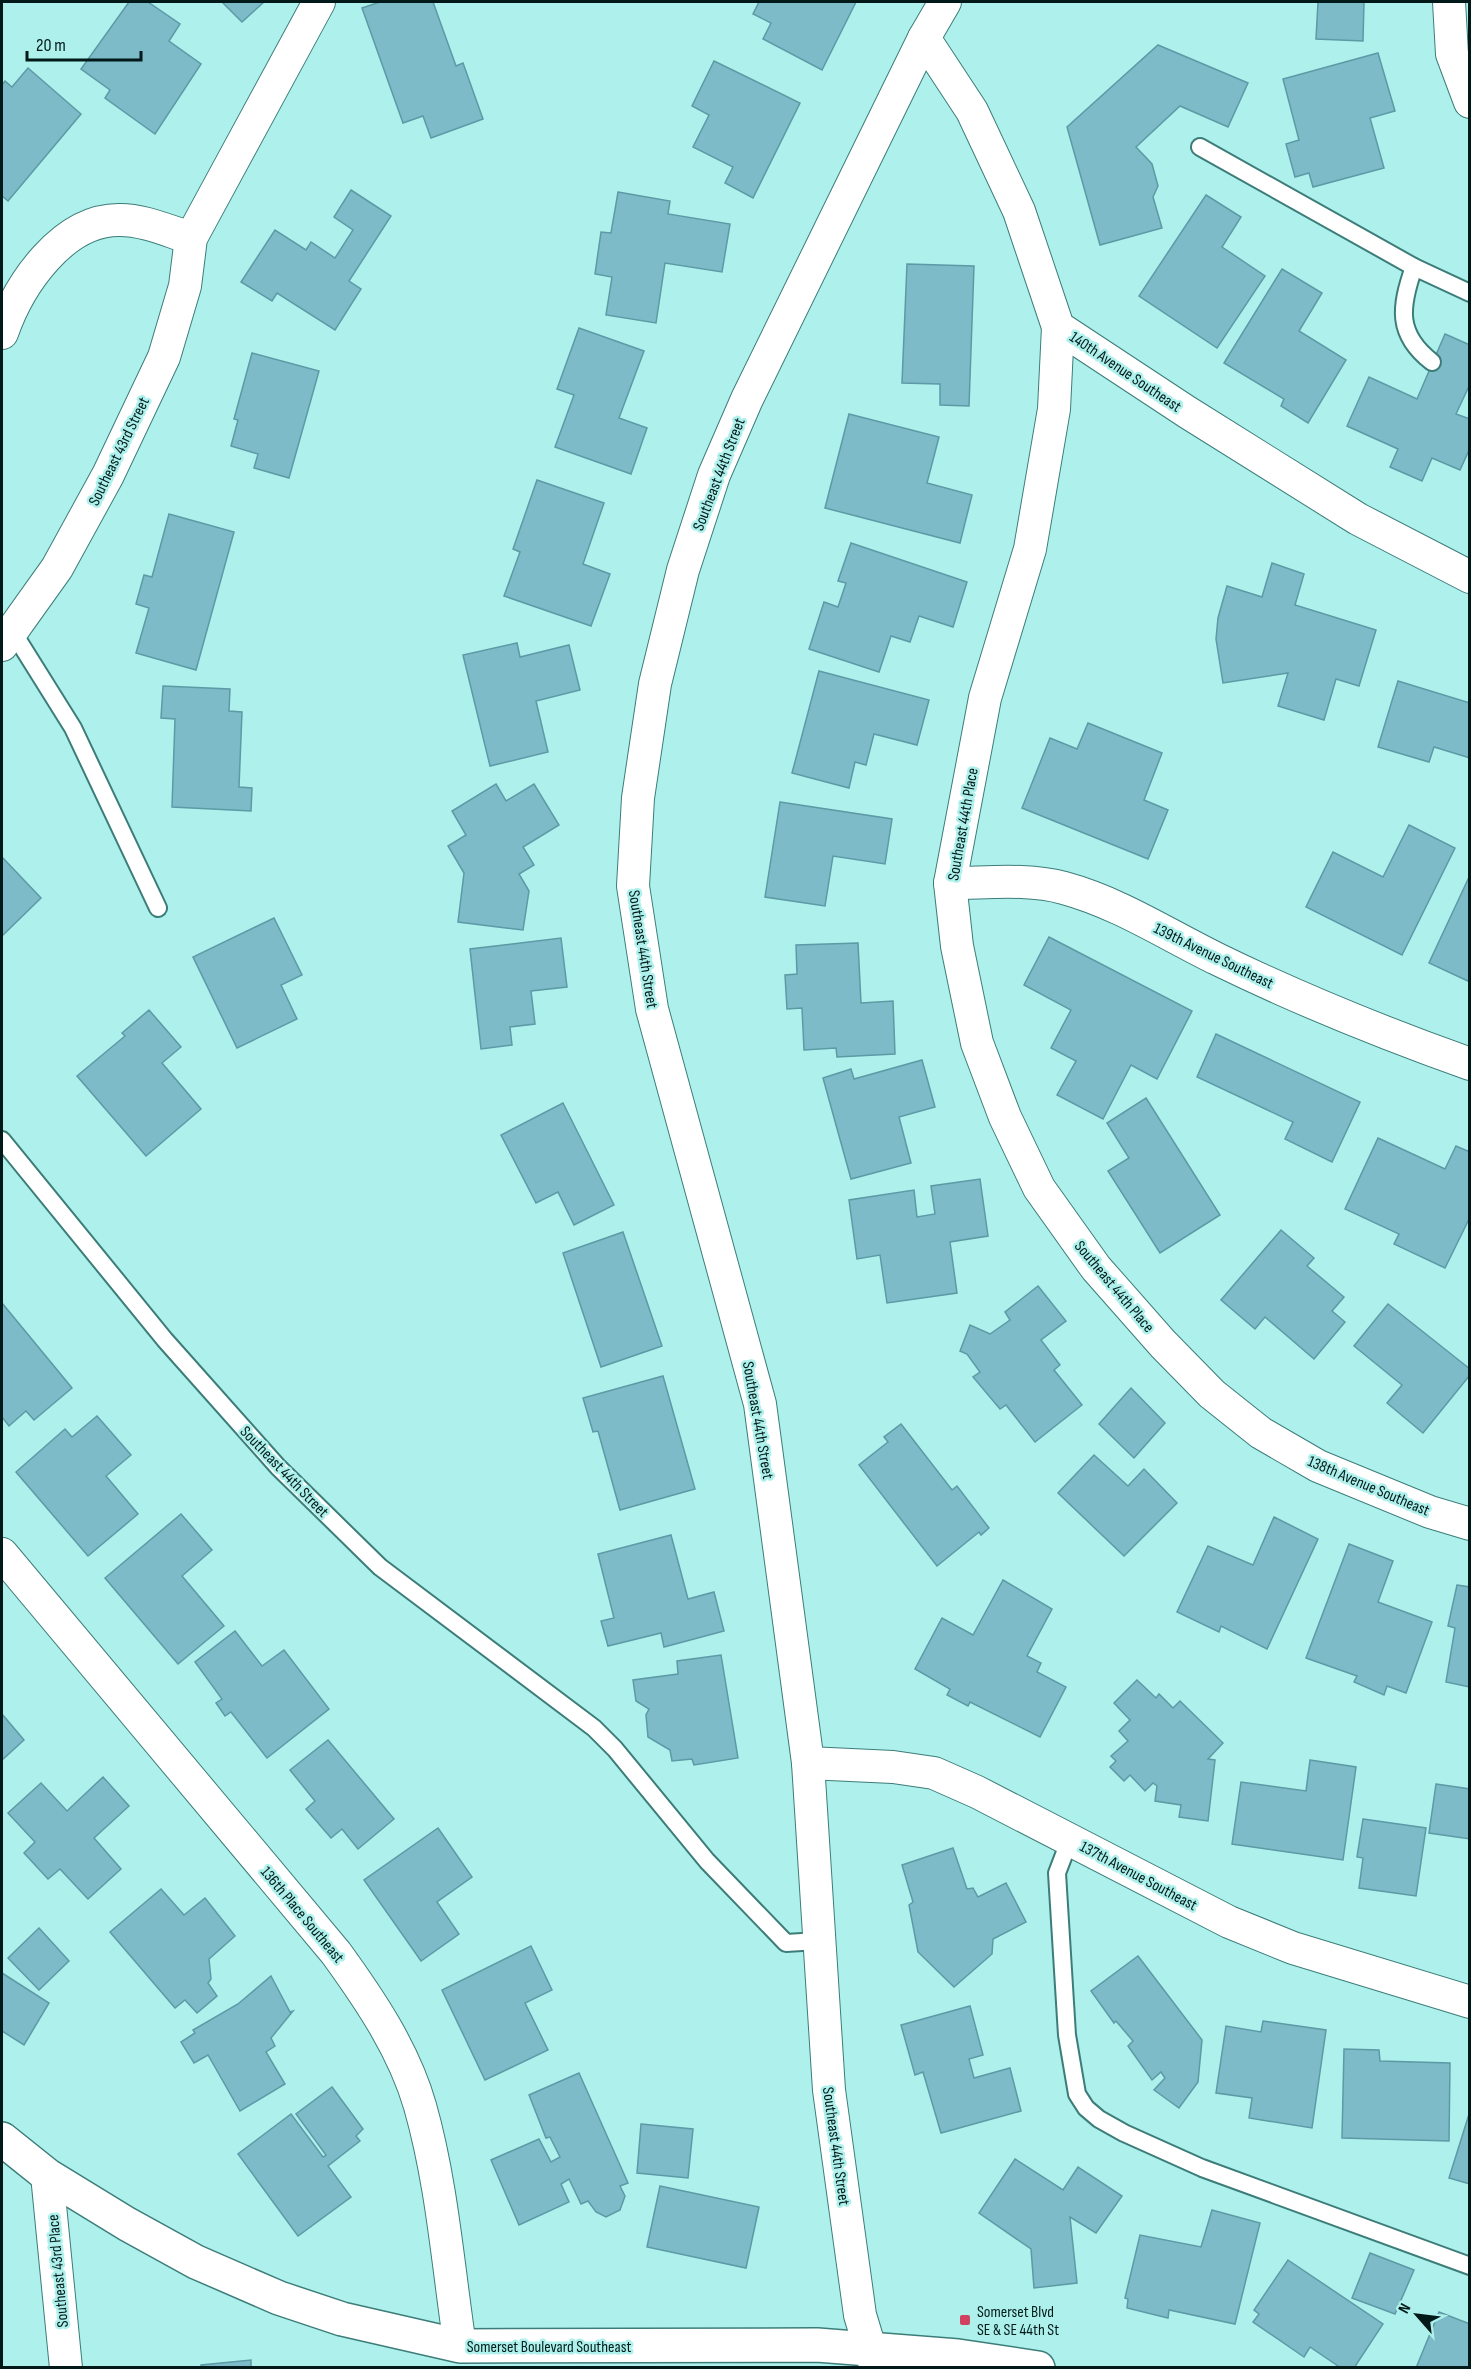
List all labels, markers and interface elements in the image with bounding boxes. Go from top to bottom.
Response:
scale bar [27,24,141,62]
text: 20 m [36,35,66,56]
street label: 140th Avenue Southeast [1066,328,1185,417]
street label: Southeast 43rd Street [85,394,154,509]
street label: Southeast 44th Street [689,415,750,534]
street label: Southeast 44th Place [944,766,983,882]
street label: Southeast 44th Street [624,889,661,1010]
street label: 139th Avenue Southeast [1151,919,1276,994]
street label: Southeast 44th Place [1070,1237,1158,1337]
street label: Southeast 44th Street [738,1360,777,1481]
street label: Southeast 44th Street [236,1423,332,1522]
street label: 138th Avenue Southeast [1305,1452,1432,1521]
street label: 137th Avenue Southeast [1076,1837,1200,1915]
street label: 136th Place Southeast [256,1863,348,1967]
street label: Southeast 44th Street [818,2086,853,2207]
street label: Southeast 43rd Place [44,2214,73,2328]
north arrow [1387,2285,1447,2345]
text: N [1395,2300,1415,2317]
place label: Somerset Blvd SE & SE 44th St [977,2303,1059,2340]
marker: Somerset Blvd SE & SE 44th St [958,2313,972,2327]
street label: Somerset Boulevard Southeast [467,2338,631,2357]

